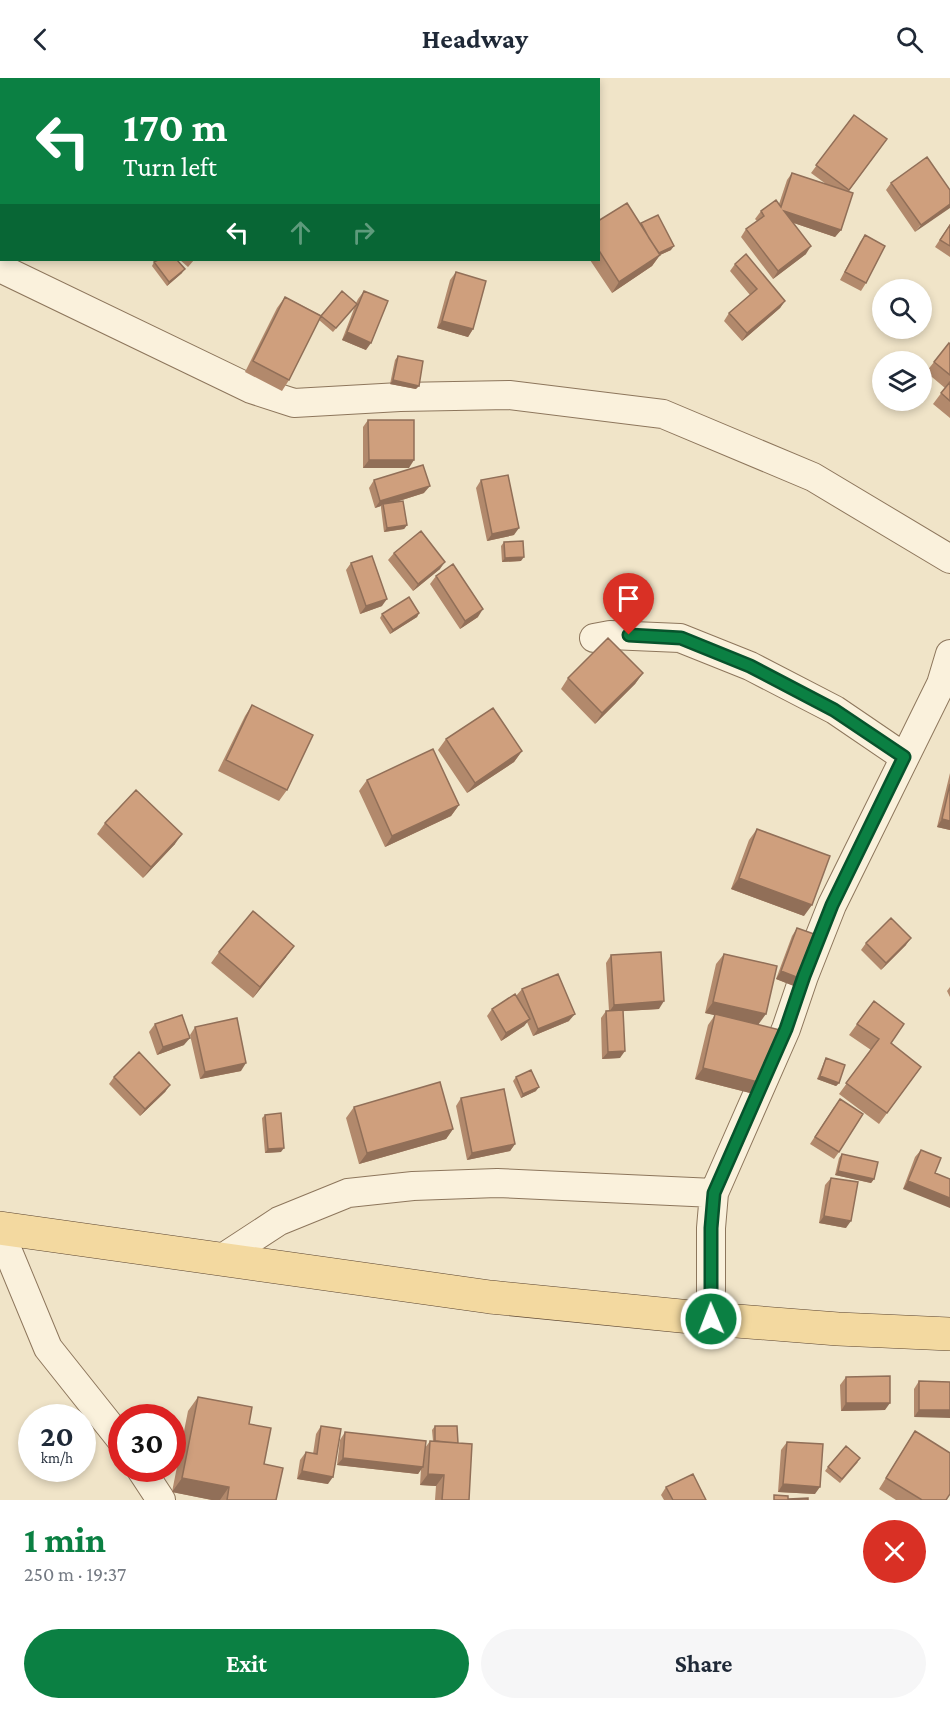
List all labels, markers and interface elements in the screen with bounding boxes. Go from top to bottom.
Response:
icon: back [24,23,57,56]
icon: search [893,23,926,56]
text: Headway [422,24,528,54]
icon: left [24,102,102,180]
text: 170 m [123,103,228,150]
text: Turn left [123,152,217,182]
icon: left [221,216,254,249]
icon: ahead [284,216,317,249]
icon: right [347,216,380,249]
map controls [872,279,932,411]
button: search [872,279,932,339]
button: layers [872,351,932,411]
pin [603,573,654,635]
icon: arrive [612,582,645,615]
position arrow [679,1287,743,1351]
speed limit sign: 30 [108,1404,186,1482]
text: 20 [40,1419,74,1452]
text: km/h [41,1450,73,1466]
text: 1 min [24,1520,106,1560]
button: close [863,1520,926,1583]
text: 250 m · 19:37 [24,1563,126,1585]
button: Exit [24,1629,469,1698]
button: Share [481,1629,926,1698]

